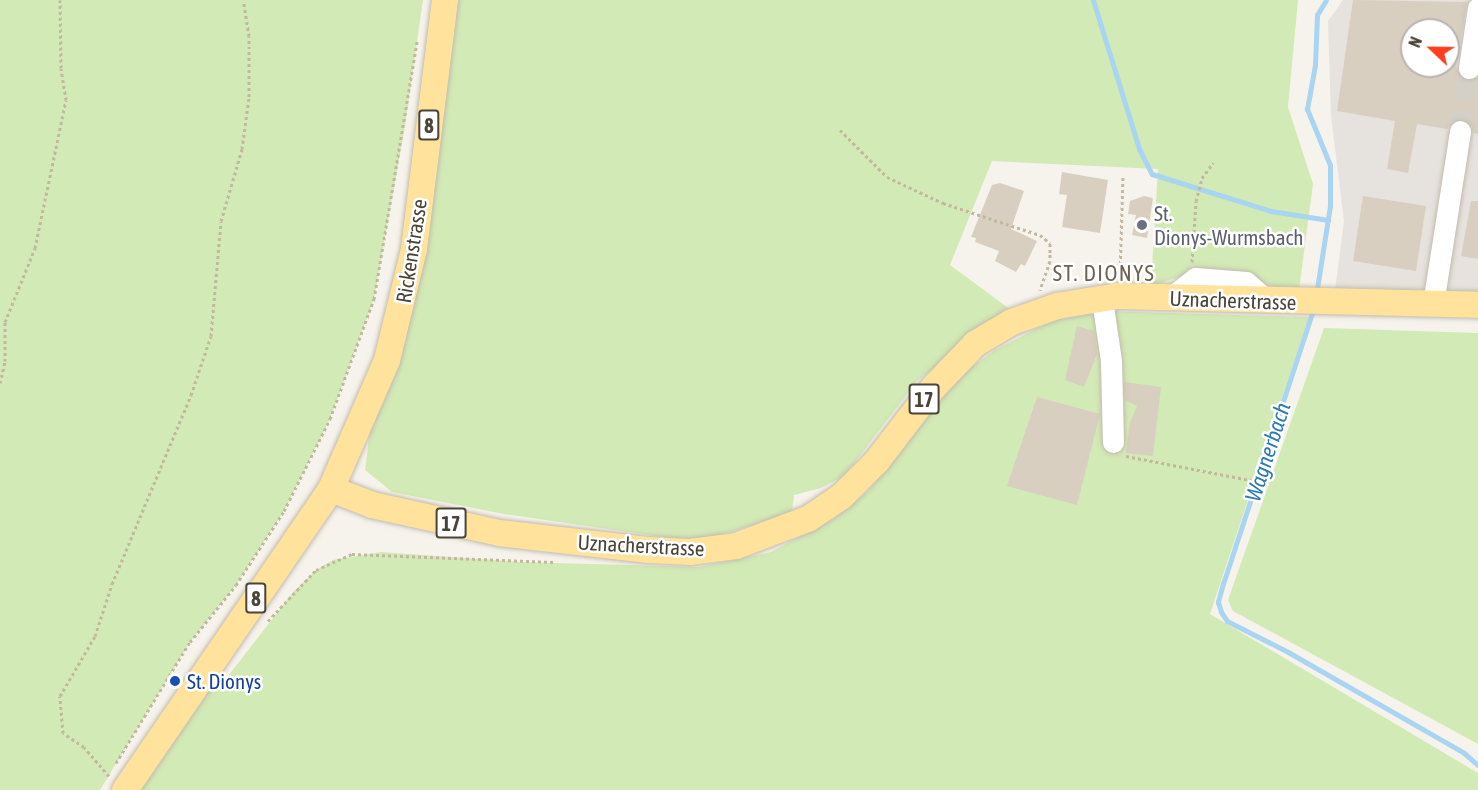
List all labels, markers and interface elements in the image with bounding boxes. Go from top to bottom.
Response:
north arrow [1400,18,1460,78]
text: N [1405,34,1425,50]
road number: 8 [417,108,441,142]
street label: Rickenstrasse [390,197,432,305]
place label: St. Dionys-Wurmsbach [1154,200,1303,250]
marker: St. Dionys-Wurmsbach [1135,218,1149,232]
district label: ST. DIONYS [1053,261,1155,287]
street label: Uznacherstrasse [1169,285,1297,315]
road number: 17 [908,382,940,416]
water label: Wagnerbach [1240,399,1296,505]
road number: 17 [434,506,468,540]
street label: Uznacherstrasse [577,529,705,561]
road number: 8 [244,581,268,615]
place label: St. Dionys [187,668,261,694]
marker: St. Dionys [168,674,182,688]

